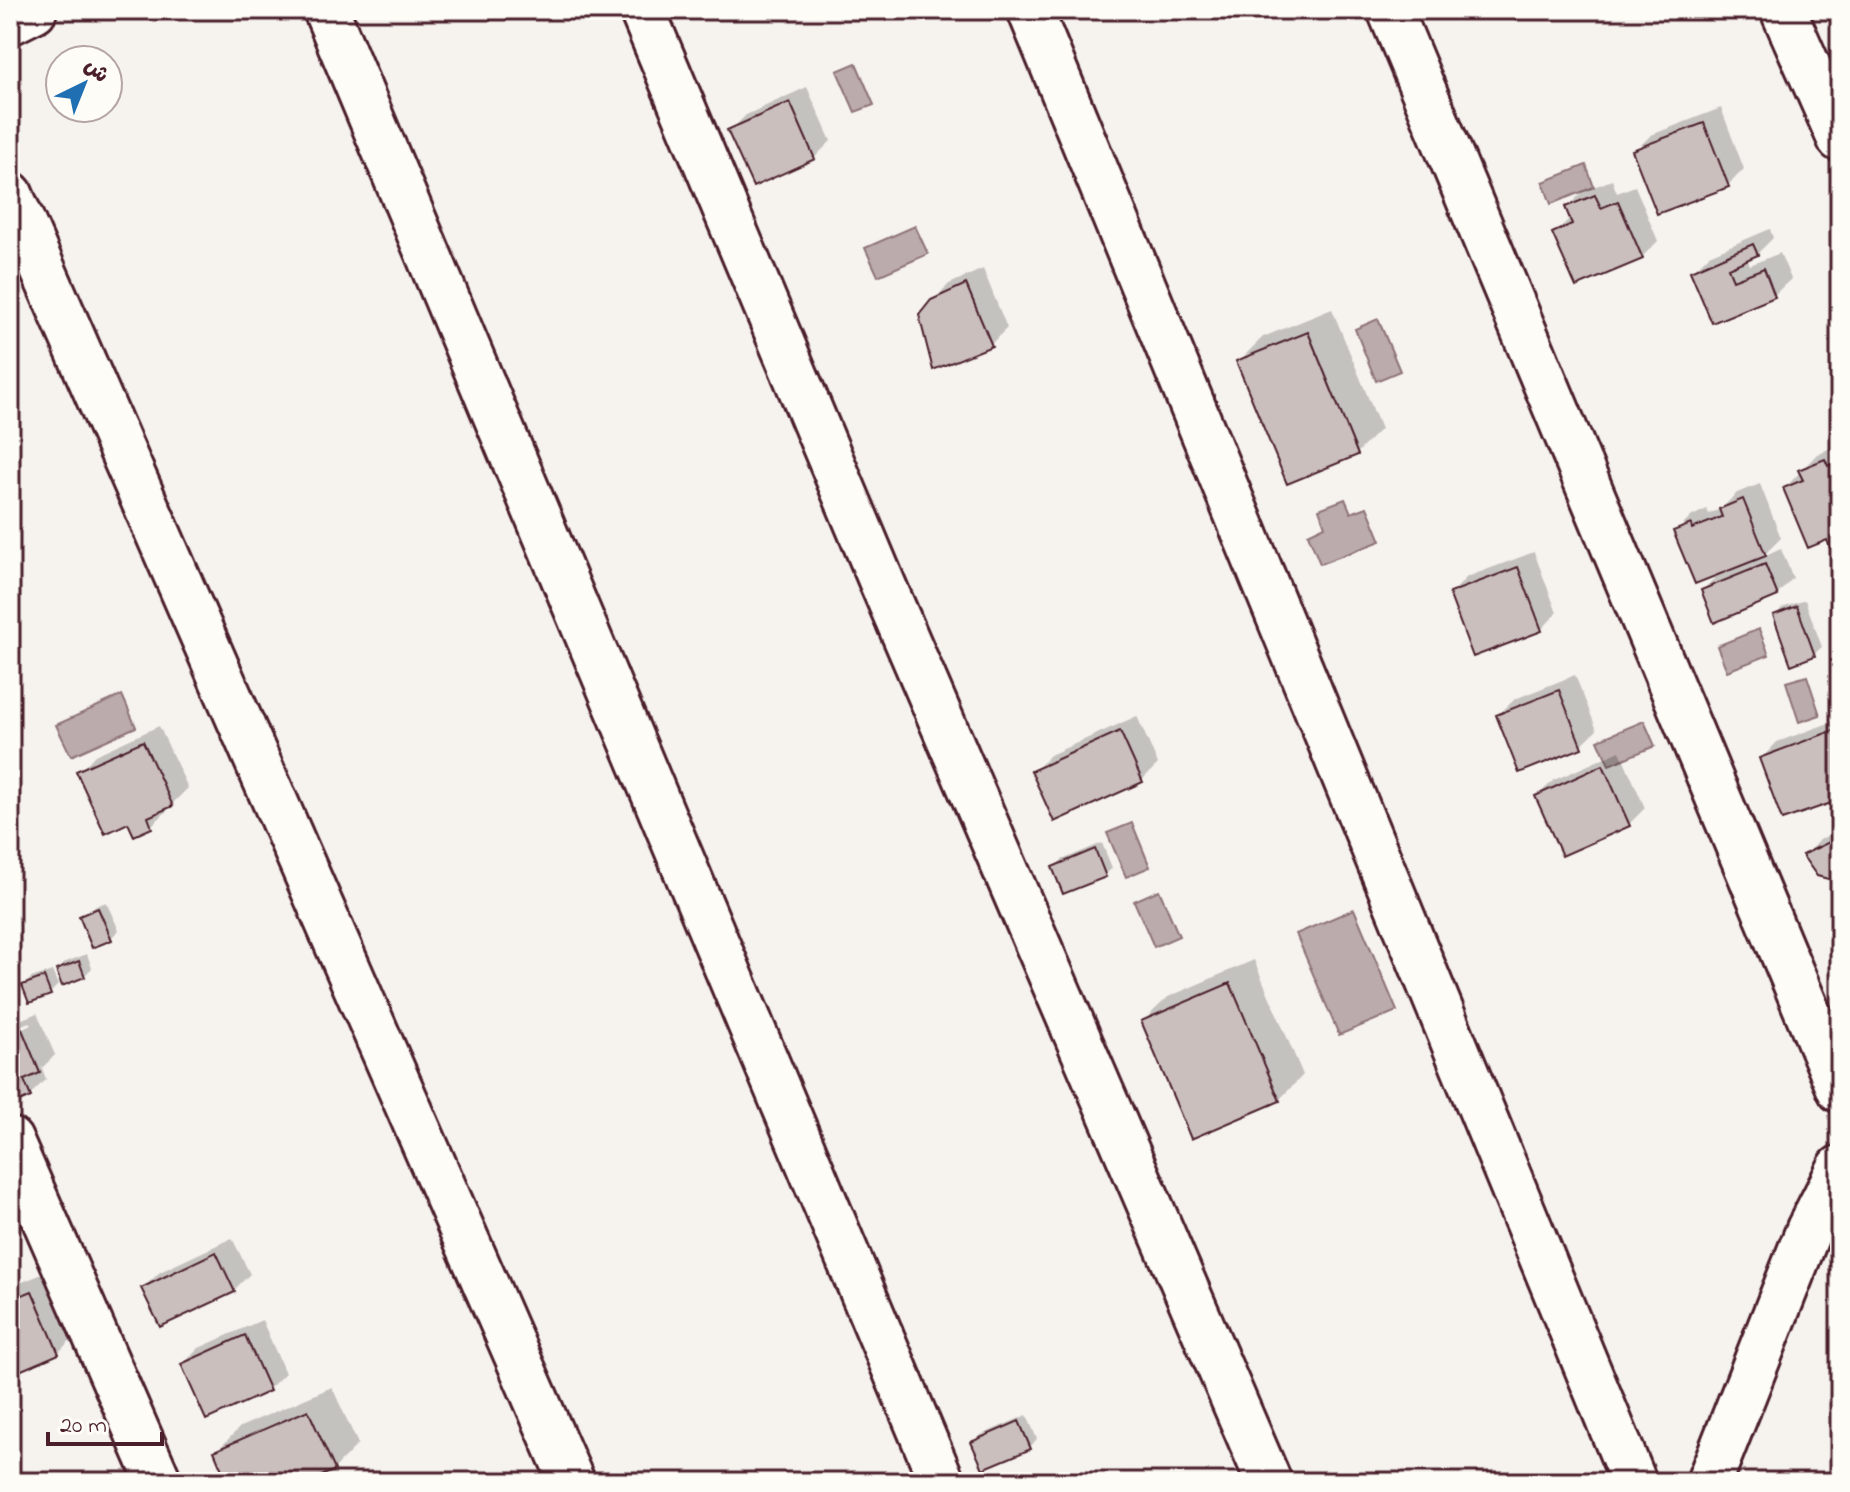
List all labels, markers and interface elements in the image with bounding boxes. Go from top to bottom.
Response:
north arrow [44,44,124,124]
text: ش [76,52,115,92]
scale bar [48,1396,162,1446]
text: 20 m [60,1409,107,1444]

